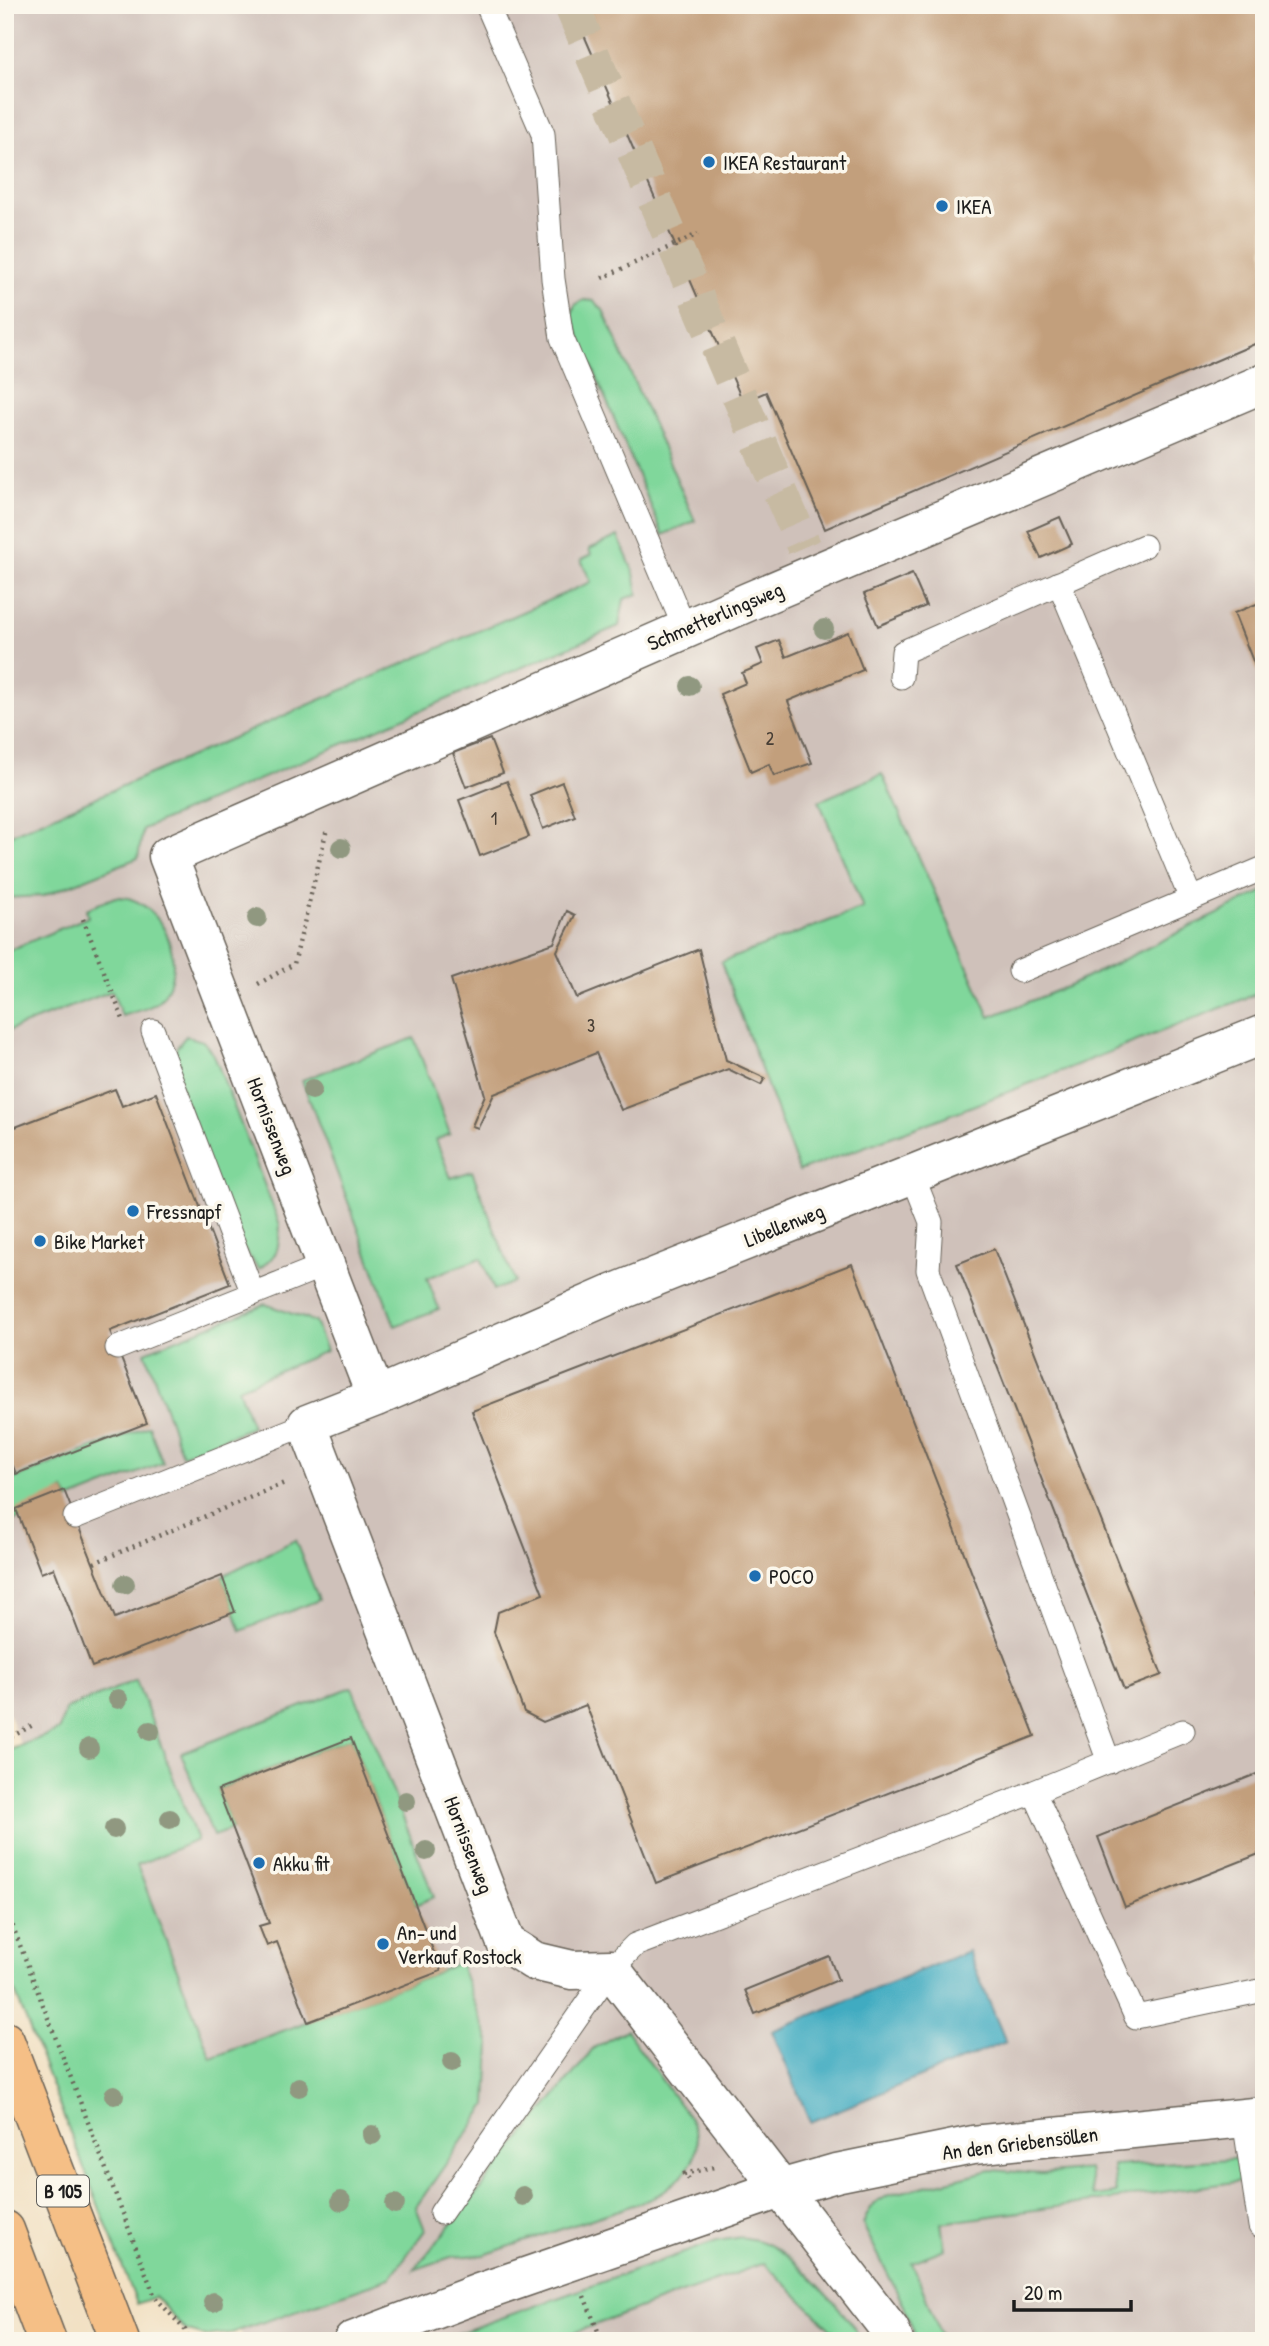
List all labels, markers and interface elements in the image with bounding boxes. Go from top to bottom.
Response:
place label: IKEA Restaurant [723,148,847,177]
marker: IKEA Restaurant [701,154,717,170]
place label: IKEA [956,192,991,221]
marker: IKEA [934,198,950,214]
street label: Schmetterlingsweg [643,574,787,658]
house number: 2 [766,726,775,751]
house number: 1 [491,806,497,831]
house number: 3 [587,1013,595,1038]
street label: Hornissenweg [240,1073,304,1179]
street label: Libellenweg [740,1196,828,1254]
place label: Fressnapf [146,1197,222,1226]
marker: Fressnapf [125,1203,141,1219]
place label: Bike Market [54,1227,145,1256]
marker: Bike Market [32,1233,48,1249]
place label: POCO [769,1562,814,1591]
marker: POCO [747,1568,763,1584]
street label: Hornissenweg [437,1792,501,1898]
place label: Akku fit [273,1849,330,1878]
marker: Akku fit [251,1855,267,1871]
place label: An- und Verkauf Rostock [397,1918,522,1971]
marker: An- und Verkauf Rostock [375,1936,391,1952]
street label: An den Griebensöllen [941,2119,1099,2167]
road number: B 105 [37,2176,89,2206]
scale bar [1014,2269,1131,2313]
text: 20 m [1024,2278,1062,2307]

